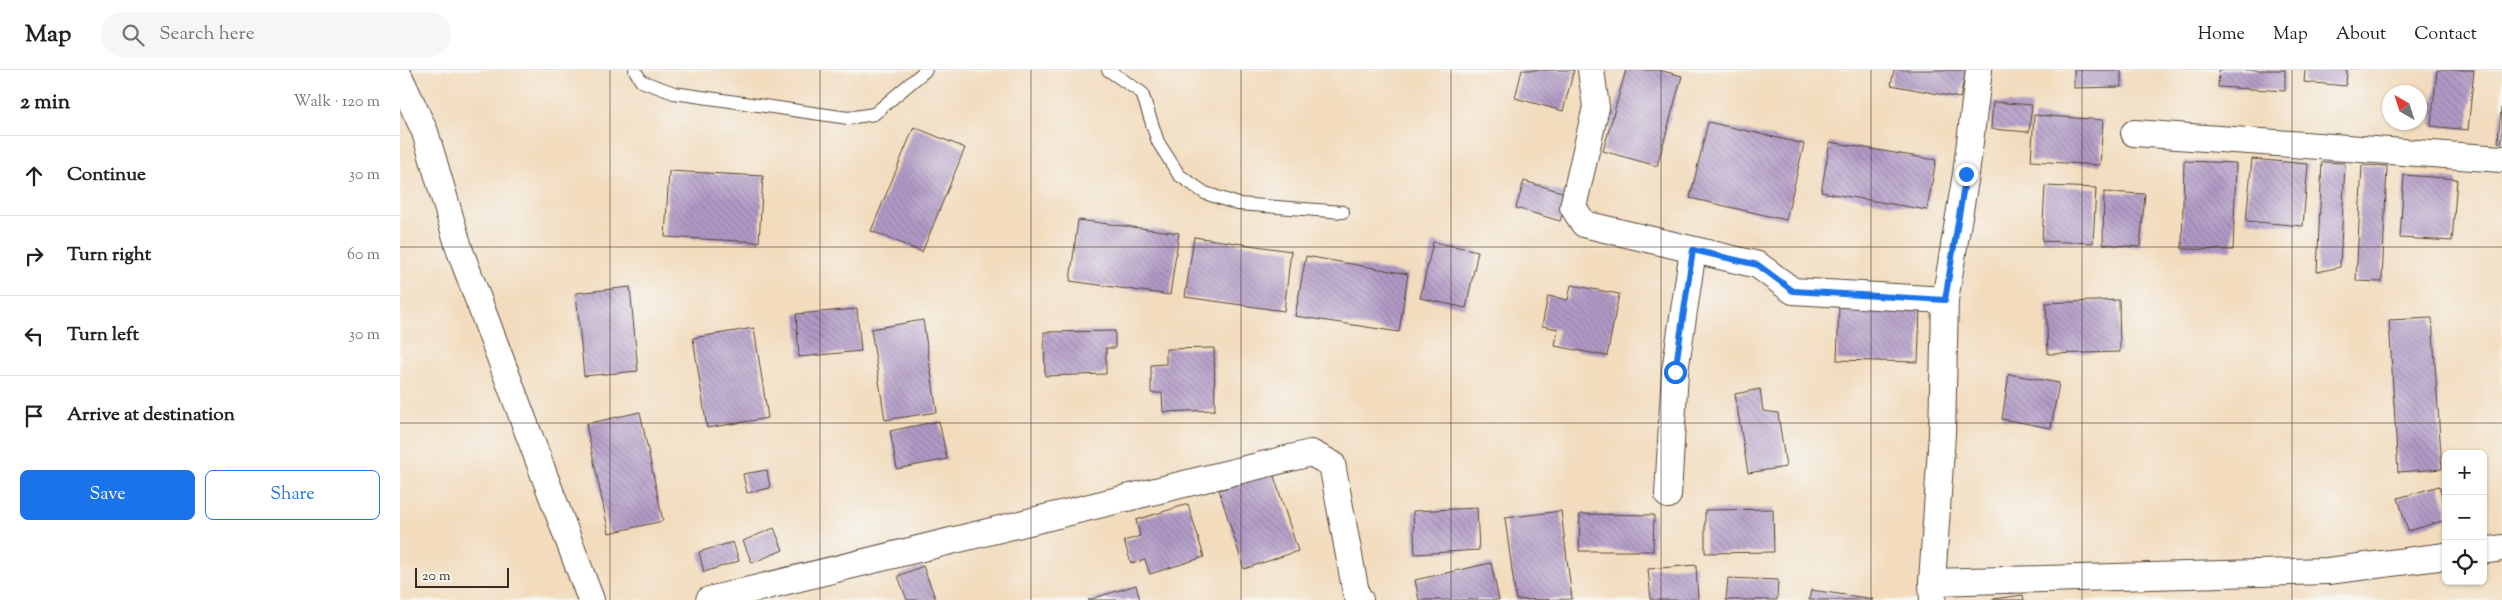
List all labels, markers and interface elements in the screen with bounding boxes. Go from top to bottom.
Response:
search box [101,12,451,57]
text: Map [25,18,71,52]
icon: search [119,21,147,49]
text: Search here [159,21,255,48]
text: Home [2198,22,2245,48]
text: Map [2273,22,2308,48]
text: About [2336,22,2386,48]
text: Contact [2414,22,2477,48]
north arrow [2382,85,2427,130]
text: 2 min [20,88,70,118]
text: Walk · 120 m [294,91,380,114]
icon: ahead [20,162,48,190]
text: Continue [67,162,146,189]
route end [1955,163,1978,186]
text: 30 m [349,164,380,187]
icon: right [20,242,48,270]
text: Turn right [67,242,151,269]
text: 60 m [347,244,380,267]
icon: left [20,322,48,350]
text: Turn left [67,322,139,349]
text: 30 m [349,324,380,347]
route start [1664,361,1687,384]
icon: arrive [20,402,48,430]
text: Arrive at destination [67,402,235,429]
map controls [2442,450,2487,585]
button: + [2442,450,2487,495]
button: Save [20,470,195,520]
button: Share [205,470,380,520]
button: − [2442,495,2487,540]
button: locate [2442,540,2487,585]
scale bar [415,565,509,588]
text: 20 m [422,567,451,587]

